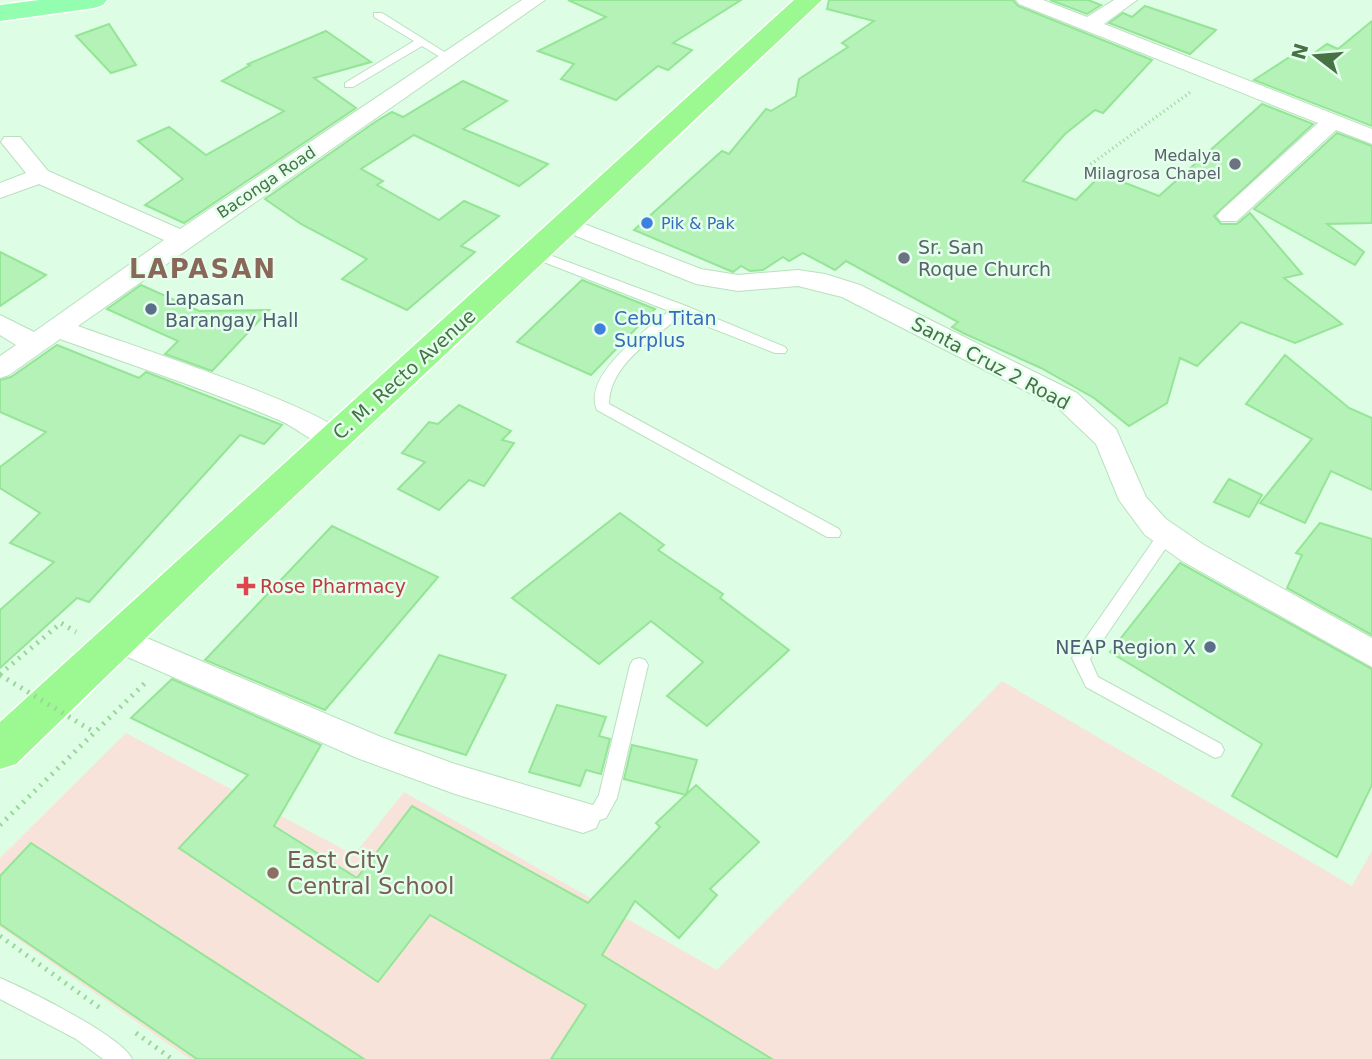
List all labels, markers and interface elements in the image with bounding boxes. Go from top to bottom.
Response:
north arrow [1281,21,1351,91]
text: N [1287,41,1312,62]
street label: Baconga Road [213,142,319,222]
place label: Medalya Milagrosa Chapel [1084,146,1221,183]
marker: Medalya Milagrosa Chapel [1227,156,1243,172]
place label: Pik & Pak [661,214,735,233]
marker: Pik & Pak [639,215,655,231]
place label: Sr. San Roque Church [918,236,1051,280]
marker: Sr. San Roque Church [896,250,912,266]
district label: LAPASAN [129,254,277,284]
place label: Lapasan Barangay Hall [165,287,299,331]
marker: Lapasan Barangay Hall [143,301,159,317]
street label: C. M. Recto Avenue [328,304,480,444]
place label: Cebu Titan Surplus [614,307,717,351]
street label: Santa Cruz 2 Road [908,312,1074,414]
marker: Cebu Titan Surplus [592,321,608,337]
place label: Rose Pharmacy [260,575,406,597]
marker: Rose Pharmacy [238,578,254,594]
place label: NEAP Region X [1055,636,1196,658]
marker: NEAP Region X [1202,639,1218,655]
place label: East City Central School [287,847,454,899]
marker: East City Central School [265,865,281,881]

